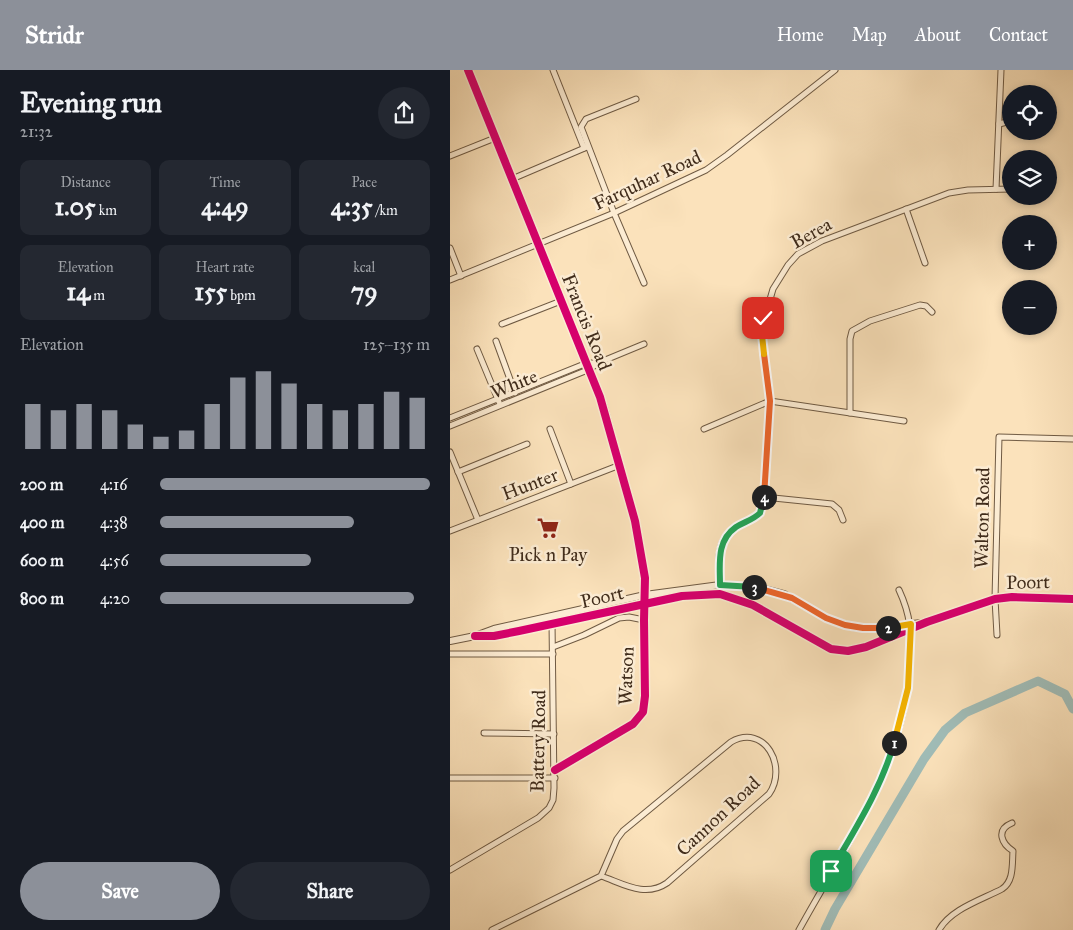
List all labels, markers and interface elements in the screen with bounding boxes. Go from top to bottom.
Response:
text: Stridr [25,20,84,50]
text: Home [777,24,824,46]
text: Map [852,24,887,46]
text: About [915,24,961,46]
text: Contact [989,24,1048,46]
text: Evening run [20,85,162,120]
map controls [1002,85,1057,335]
button: locate [1002,85,1057,140]
button: share [378,87,430,139]
text: 21:32 [20,122,53,141]
street label: Farquhar Road [589,145,706,216]
button: layers [1002,150,1057,205]
text: Distance [61,174,111,191]
text: Time [209,174,240,191]
text: Pace [352,174,377,191]
text: 1.05 [54,191,96,222]
text: 4:49 [201,191,249,222]
text: 4:35 [331,191,373,222]
text: km [96,202,117,219]
text: /km [373,202,398,219]
street label: Berea [786,212,836,254]
button: + [1002,215,1057,270]
text: Elevation [58,259,113,276]
text: Heart rate [196,259,254,276]
text: kcal [353,259,375,276]
street label: Francis Road [557,270,617,374]
text: 14 [66,276,90,307]
text: 155 [194,276,227,307]
text: 79 [351,276,378,307]
button: − [1002,280,1057,335]
text: m [90,287,105,304]
text: bpm [227,287,256,304]
pin [742,297,784,339]
icon: check [749,304,777,332]
text: Elevation [20,335,84,354]
text: 125–135 m [363,335,430,354]
street label: White [487,364,541,404]
street label: Hunter [499,463,562,505]
street label: Walton Road [970,467,994,569]
text: 200 m [20,475,63,494]
text: 4:16 [100,475,127,494]
pin: 4 [752,484,776,510]
text: 4 [761,489,768,506]
text: 400 m [20,513,64,532]
text: 4:38 [100,513,128,532]
supermarket icon: Pick n Pay [535,515,561,541]
place label: Pick n Pay [509,543,588,566]
text: 600 m [20,551,64,570]
text: 4:56 [100,551,129,570]
street label: Poort [1006,570,1050,594]
pin: 3 [742,574,766,600]
text: 3 [752,579,757,596]
street label: Poort [578,581,626,613]
text: 800 m [20,589,64,608]
text: 4:20 [100,589,130,608]
pin: 2 [876,616,900,640]
text: 2 [885,620,892,637]
street label: Watson [613,646,639,706]
street label: Battery Road [526,689,550,792]
pin: 1 [882,730,906,756]
text: 1 [892,735,897,752]
street label: Cannon Road [671,771,765,861]
pin [810,850,852,892]
icon: arrive [817,857,845,885]
button: Save [20,862,220,920]
button: Share [230,862,430,920]

